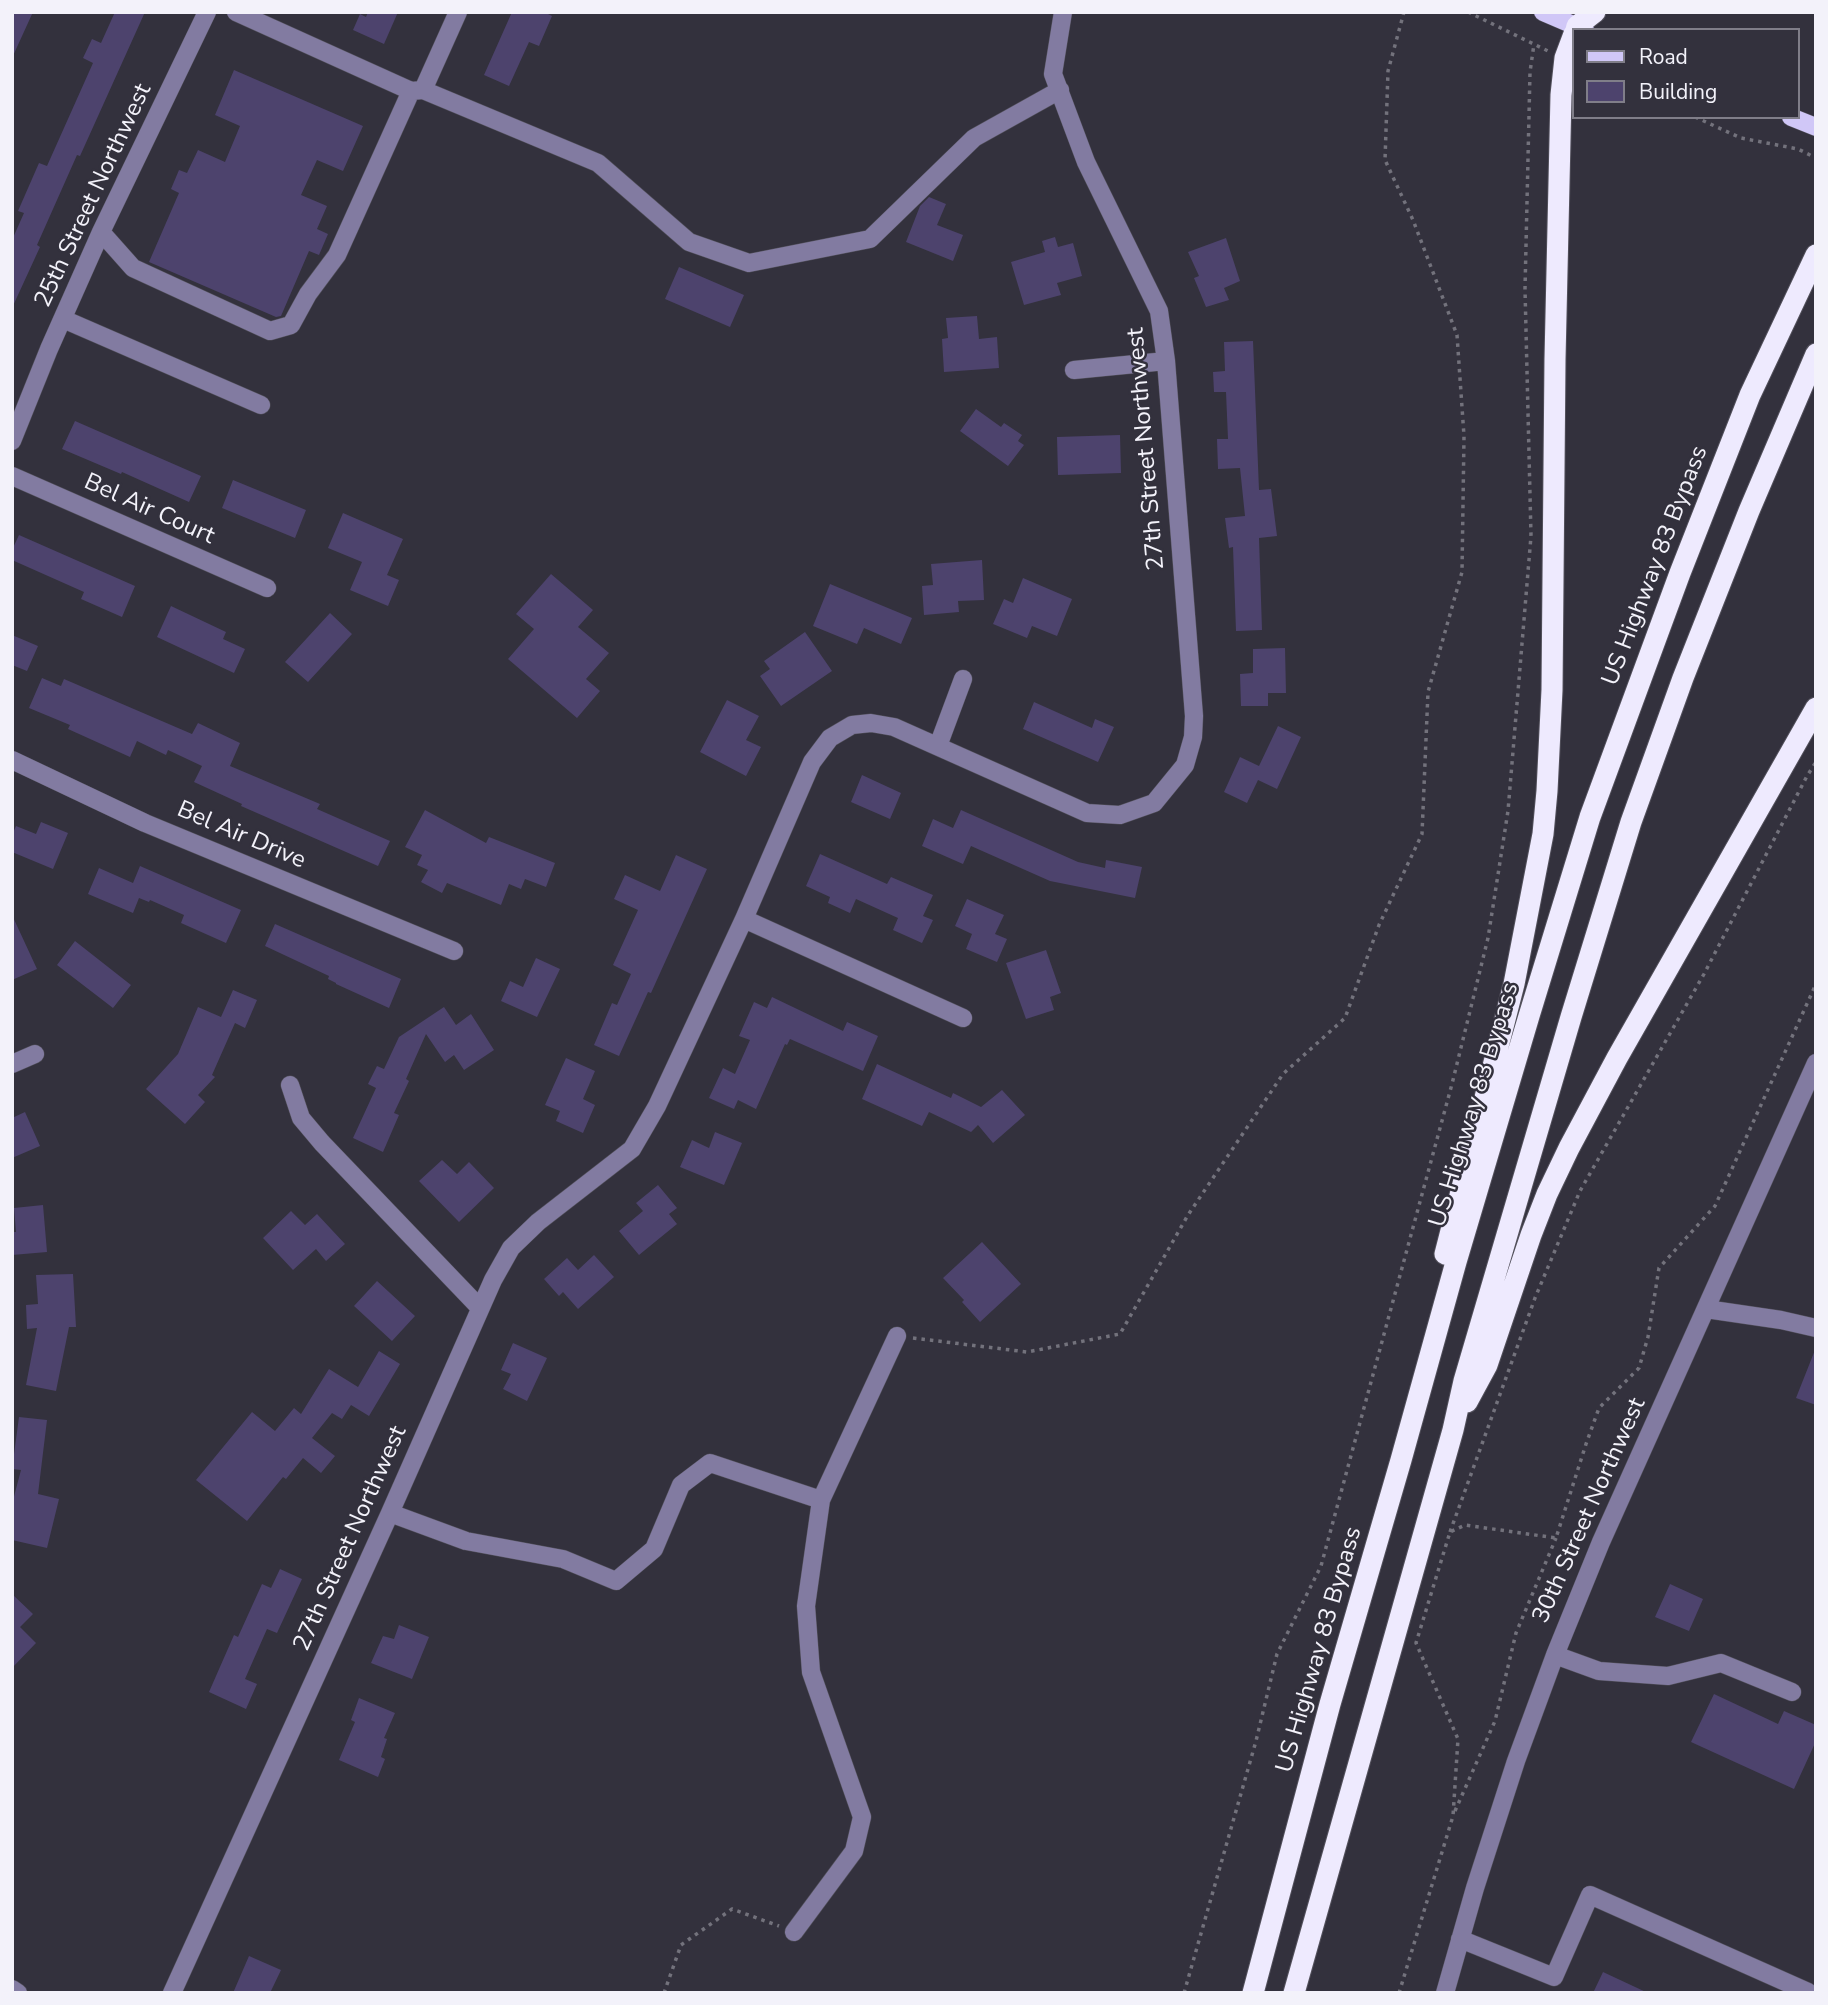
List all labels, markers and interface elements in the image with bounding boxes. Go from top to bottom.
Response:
legend [1573,28,1800,119]
text: Road [1639,43,1688,71]
text: Building [1639,78,1717,106]
street label: 25th Street Northwest [29,80,159,312]
street label: 27th Street Northwest [1122,326,1172,572]
street label: US Highway 83 Bypass [1597,442,1715,690]
street label: Bel Air Court [79,468,219,552]
street label: Bel Air Drive [172,796,310,876]
street label: US Highway 83 Bypass [1424,979,1526,1231]
street label: 30th Street Northwest [1527,1394,1653,1628]
street label: 27th Street Northwest [288,1422,414,1656]
street label: US Highway 83 Bypass [1271,1524,1369,1776]

